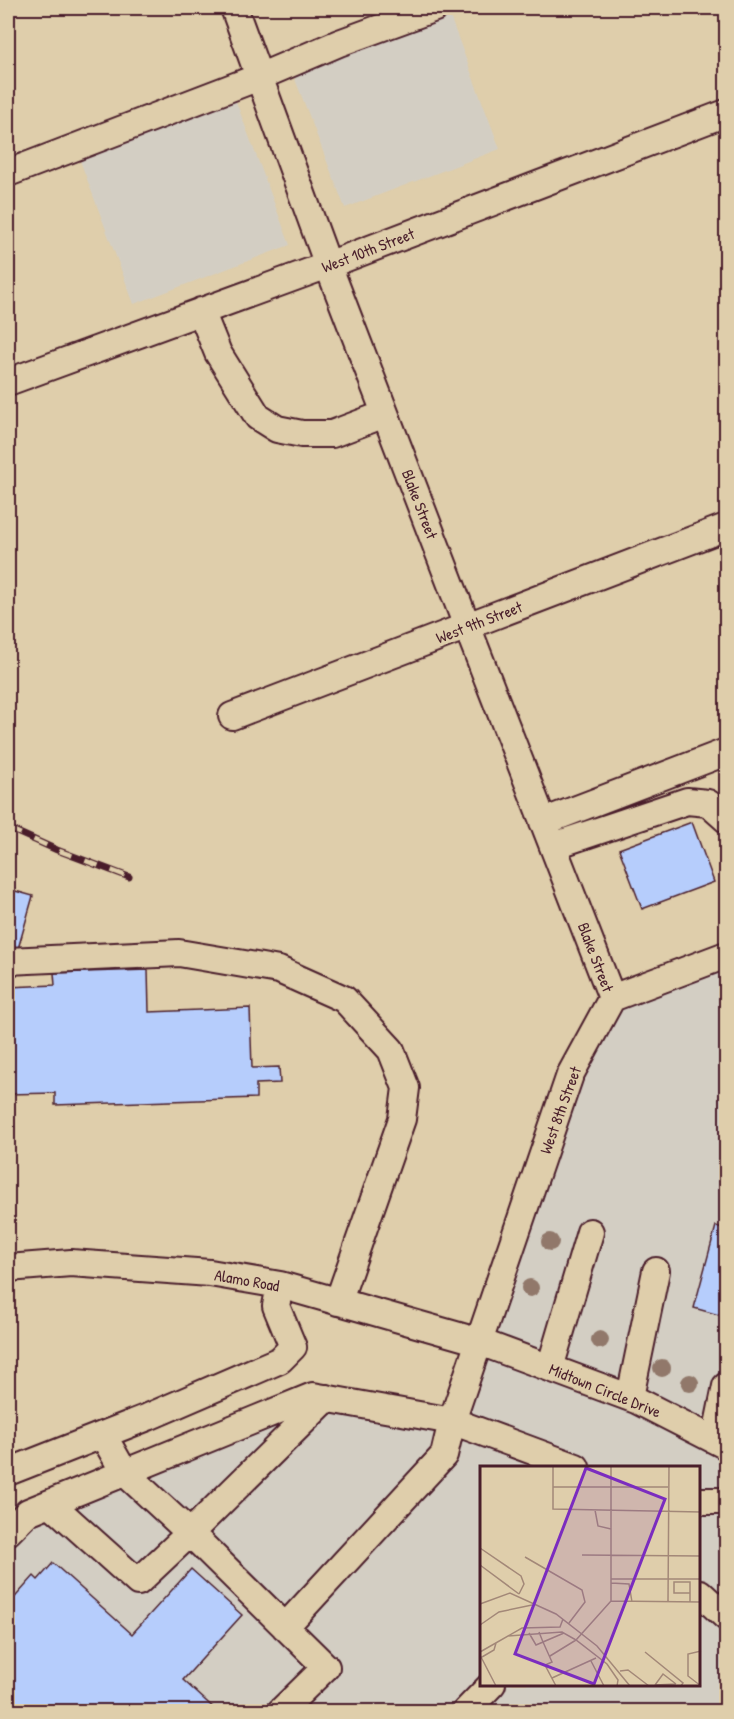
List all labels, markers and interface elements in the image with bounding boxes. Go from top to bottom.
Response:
street label: West 10th Street [318,222,418,278]
street label: Blake Street [397,466,443,542]
street label: West 9th Street [433,595,526,649]
street label: Blake Street [573,919,619,995]
street label: West 8th Street [534,1063,586,1157]
street label: Alamo Road [213,1263,281,1297]
street label: Midtown Circle Drive [546,1358,665,1423]
inset map [480,1466,701,1686]

